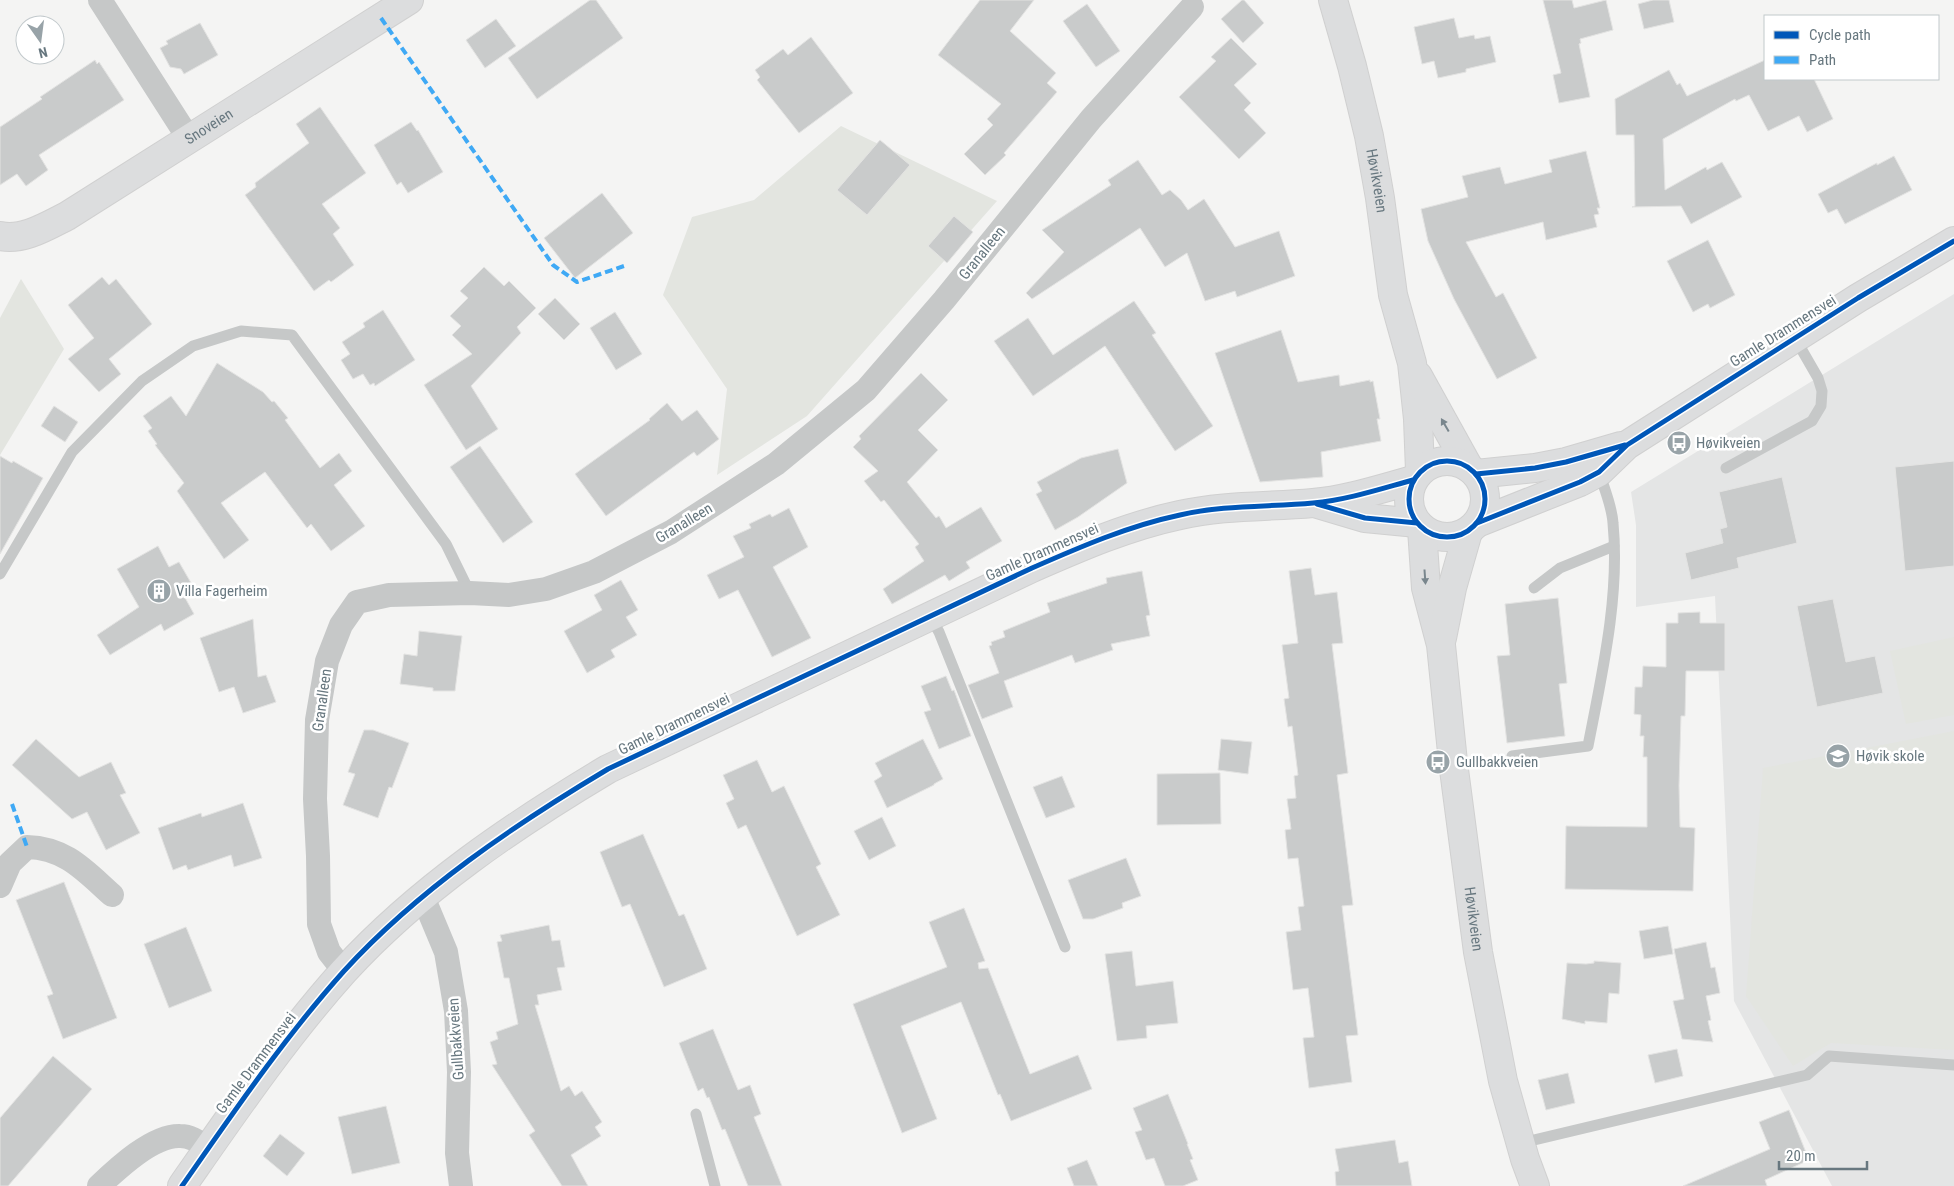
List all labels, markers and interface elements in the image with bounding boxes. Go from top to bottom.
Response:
north arrow [15,15,65,65]
legend [1764,15,1939,80]
text: Cycle path [1809,26,1871,44]
text: N [37,44,49,61]
text: Path [1809,51,1836,69]
street label: Snoveien [181,105,236,148]
street label: Høvikveien [1362,147,1391,214]
street label: Granalleen [955,223,1009,283]
street label: Gamle Drammensvei [1727,291,1839,371]
one-way arrow [1441,419,1450,432]
bus stop icon: Høvikveien [1666,430,1692,456]
place label: Høvikveien [1696,434,1761,452]
street label: Granalleen [652,499,716,547]
street label: Gamle Drammensvei [983,519,1101,585]
one-way arrow [1421,570,1429,586]
building icon: Villa Fagerheim [146,578,172,604]
place label: Villa Fagerheim [176,582,268,600]
street label: Granalleen [309,668,335,732]
street label: Gamle Drammensvei [615,689,733,759]
school or university icon: Høvik skole [1825,743,1851,769]
place label: Høvik skole [1856,747,1924,765]
bus stop icon: Gullbakkveien [1425,749,1451,775]
place label: Gullbakkveien [1456,753,1538,771]
street label: Høvikveien [1461,886,1487,952]
street label: Gullbakkveien [444,997,468,1081]
street label: Gamle Drammensvei [212,1009,300,1117]
scale bar [1779,1138,1866,1170]
text: 20 m [1786,1147,1816,1165]

